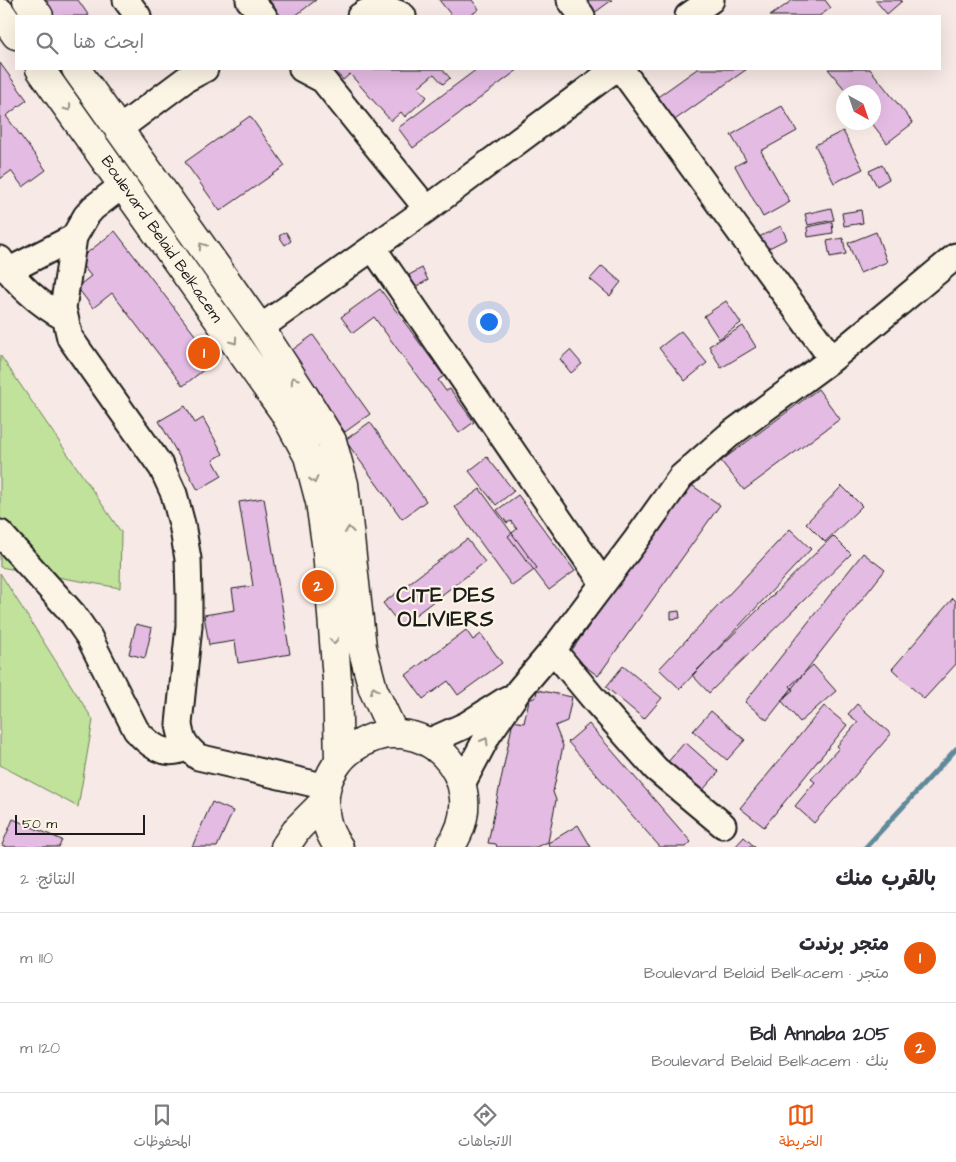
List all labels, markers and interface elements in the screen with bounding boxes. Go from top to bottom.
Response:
search box [15,15,941,70]
icon: search [33,29,61,57]
text: ابحث هنا [73,29,144,56]
north arrow [836,85,881,130]
one-way arrow [62,103,71,112]
street label: Boulevard Belaid Belkacem [96,151,228,327]
one-way arrow [199,242,208,252]
your location [476,309,502,335]
pin: 1 [188,334,220,372]
one-way arrow [228,335,237,344]
one-way arrow [291,376,300,386]
one-way arrow [309,476,319,484]
one-way arrow [344,526,355,534]
pin: 2 [302,567,334,605]
district label: CITE DES OLIVIERS [396,581,496,634]
one-way arrow [328,638,339,646]
one-way arrow [370,686,380,695]
one-way arrow [478,737,488,746]
scale bar [15,812,145,835]
text: 50 m [22,814,57,834]
text: بالقرب منك [835,864,936,893]
text: النتائج: 2 [20,868,75,890]
text: متجر برندت [799,931,889,958]
text: 110 m [20,947,53,969]
text: 1 [919,947,921,969]
text: متجر · Boulevard Belaid Belkacem [644,962,889,984]
text: Bdl Annaba 205 [750,1021,889,1048]
text: 120 m [20,1037,60,1059]
text: 2 [915,1037,925,1059]
text: بنك · Boulevard Belaid Belkacem [651,1050,889,1072]
tab: المحفوظات [133,1101,191,1154]
tab: الاتجاهات [458,1101,512,1154]
tab: الخريطة [779,1101,823,1154]

